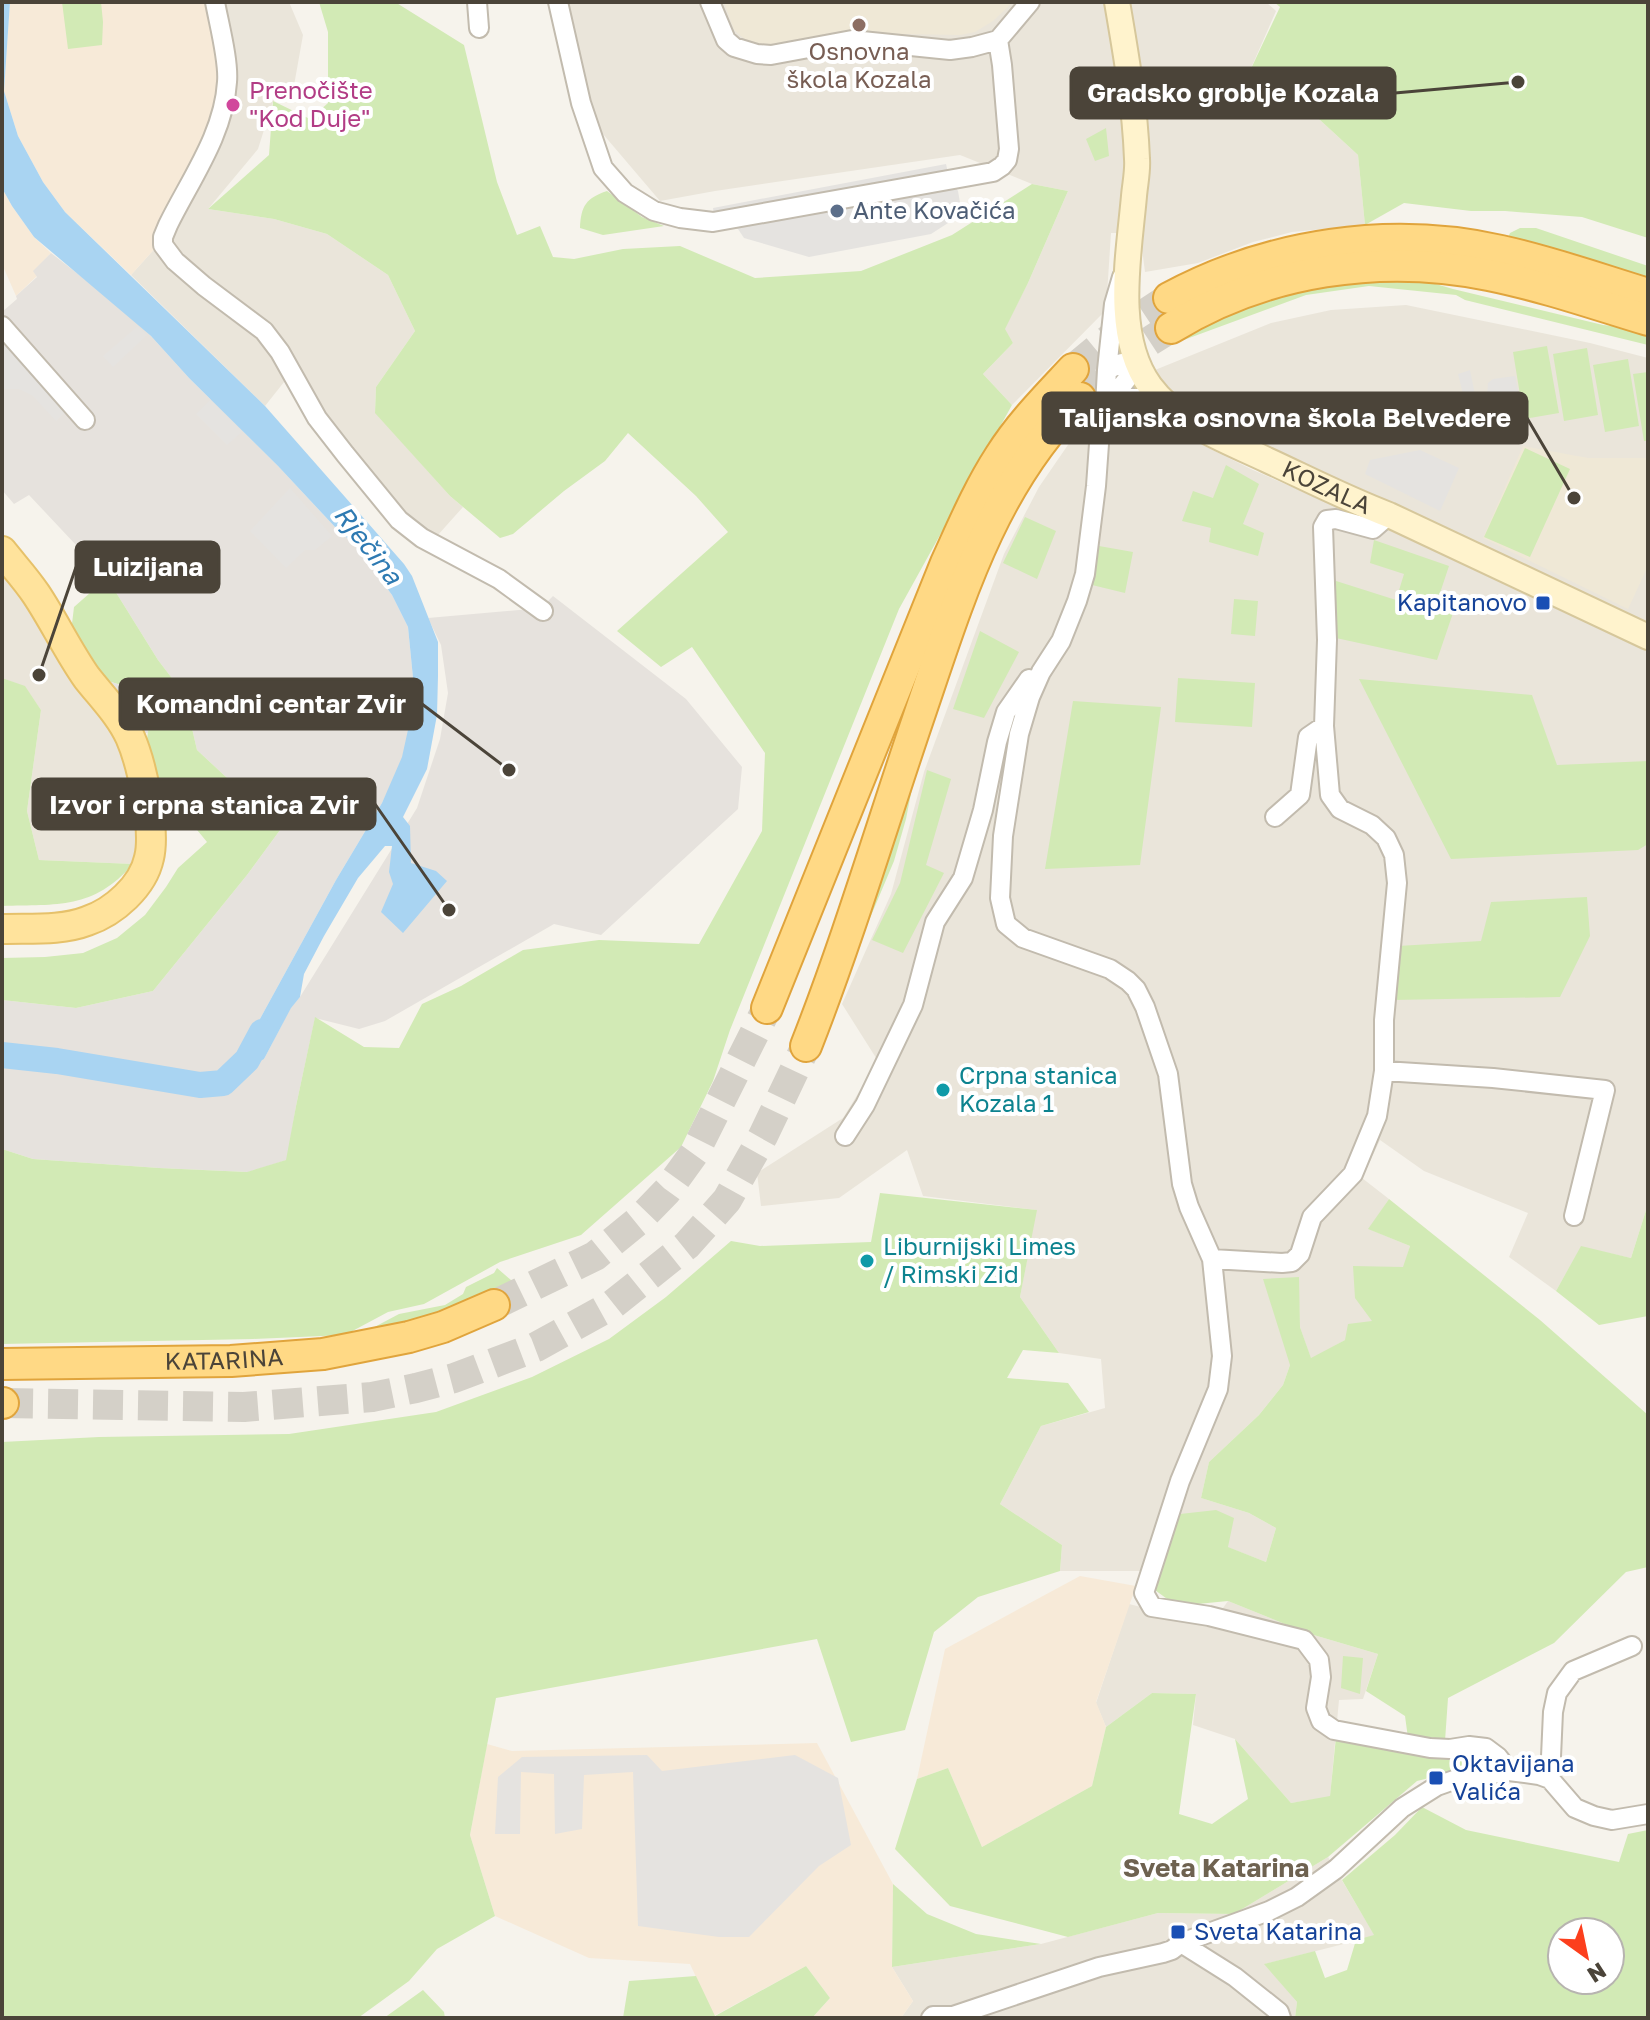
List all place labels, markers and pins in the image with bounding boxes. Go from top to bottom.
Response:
marker: Osnovna škola Kozala [850,16,868,34]
place label: Osnovna škola Kozala [787,36,931,93]
callout: Gradsko groblje Kozala [1071,68,1395,118]
place label: Prenočište "Kod Duje" [249,75,373,132]
marker: Prenočište "Kod Duje" [224,96,242,114]
place label: Ante Kovačića [853,195,1016,224]
marker: Ante Kovačića [828,202,846,220]
callout: Talijanska osnovna škola Belvedere [1043,393,1527,443]
callout: Luizijana [76,542,219,592]
place label: Kapitanovo [1397,587,1527,616]
marker: Kapitanovo [1534,594,1552,612]
callout: Komandni centar Zvir [120,679,422,729]
callout: Izvor i crpna stanica Zvir [33,779,375,829]
place label: Crpna stanica Kozala 1 [959,1060,1117,1117]
marker: Crpna stanica Kozala 1 [934,1081,952,1099]
place label: Liburnijski Limes / Rimski Zid [883,1231,1076,1288]
marker: Liburnijski Limes / Rimski Zid [858,1252,876,1270]
place label: Oktavijana Valića [1452,1748,1575,1805]
marker: Oktavijana Valića [1427,1769,1445,1787]
place label: Sveta Katarina [1194,1916,1362,1945]
marker: Sveta Katarina [1169,1923,1187,1941]

